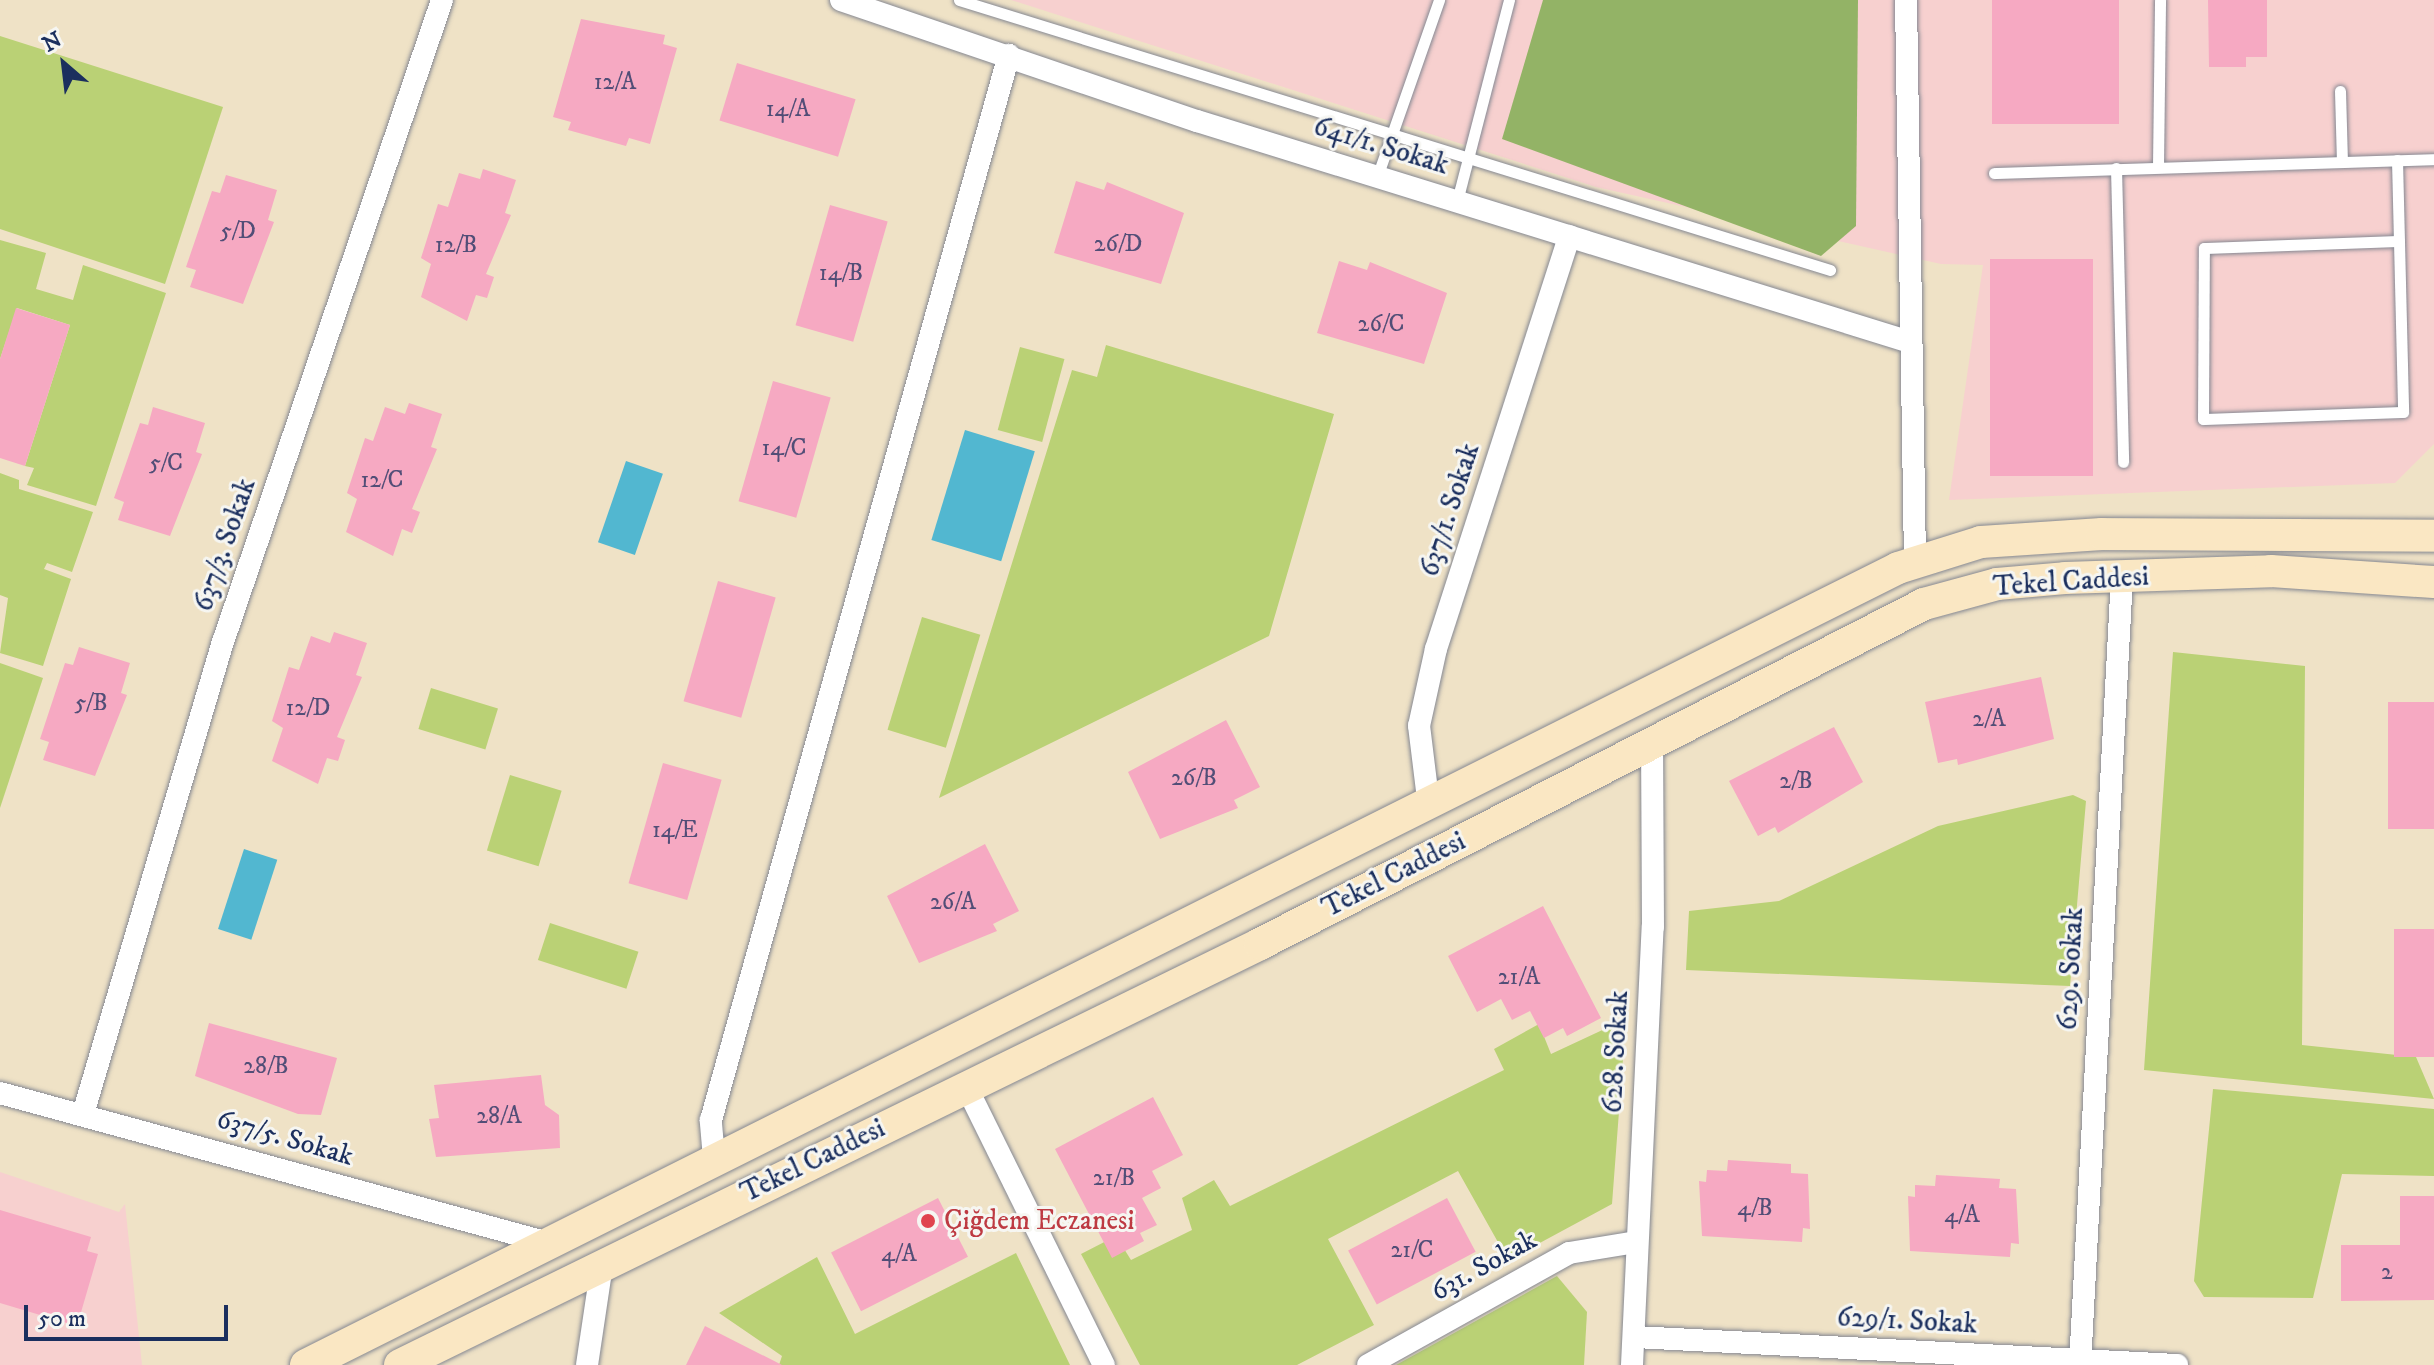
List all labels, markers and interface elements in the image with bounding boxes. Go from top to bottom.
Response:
north arrow [24,24,104,104]
text: N [38,26,67,59]
house number: 12/A [594,69,636,97]
house number: 14/A [766,96,810,124]
street label: 641/1. Sokak [1309,110,1453,182]
house number: 5/D [220,218,256,246]
house number: 26/D [1094,231,1142,259]
house number: 12/B [435,232,477,260]
house number: 14/B [819,260,863,288]
house number: 26/C [1358,311,1404,339]
house number: 14/C [761,435,807,463]
street label: 637/1. Sokak [1413,439,1487,581]
house number: 5/C [149,450,183,478]
house number: 12/C [360,467,404,495]
street label: 637/3. Sokak [187,474,263,616]
street label: Tekel Caddesi [1992,560,2150,604]
house number: 5/B [74,690,108,718]
house number: 12/D [285,695,331,723]
house number: 2/A [1972,706,2006,734]
house number: 26/B [1171,765,1217,793]
house number: 2/B [1779,768,1813,796]
house number: 14/E [652,817,698,845]
street label: Tekel Caddesi [1317,825,1471,925]
house number: 26/A [930,889,976,917]
street label: 629. Sokak [2051,907,2091,1031]
house number: 21/A [1498,964,1540,992]
street label: 628. Sokak [1596,990,1636,1114]
house number: 28/B [243,1053,289,1081]
street label: 637/5. Sokak [213,1102,357,1174]
house number: 28/A [476,1103,522,1131]
street label: Tekel Caddesi [735,1112,891,1210]
house number: 21/B [1093,1165,1135,1193]
house number: 4/B [1737,1195,1773,1223]
house number: 4/A [1944,1202,1980,1230]
place label: Çiğdem Eczanesi [944,1204,1135,1238]
marker: Çiğdem Eczanesi [919,1212,937,1230]
street label: 631. Sokak [1425,1223,1543,1309]
house number: 21/C [1390,1237,1434,1265]
house number: 4/A [881,1241,917,1269]
house number: 2 [2381,1259,2393,1287]
scale bar [28,1289,232,1339]
street label: 629/1. Sokak [1836,1301,1978,1341]
text: 50 m [38,1304,86,1334]

